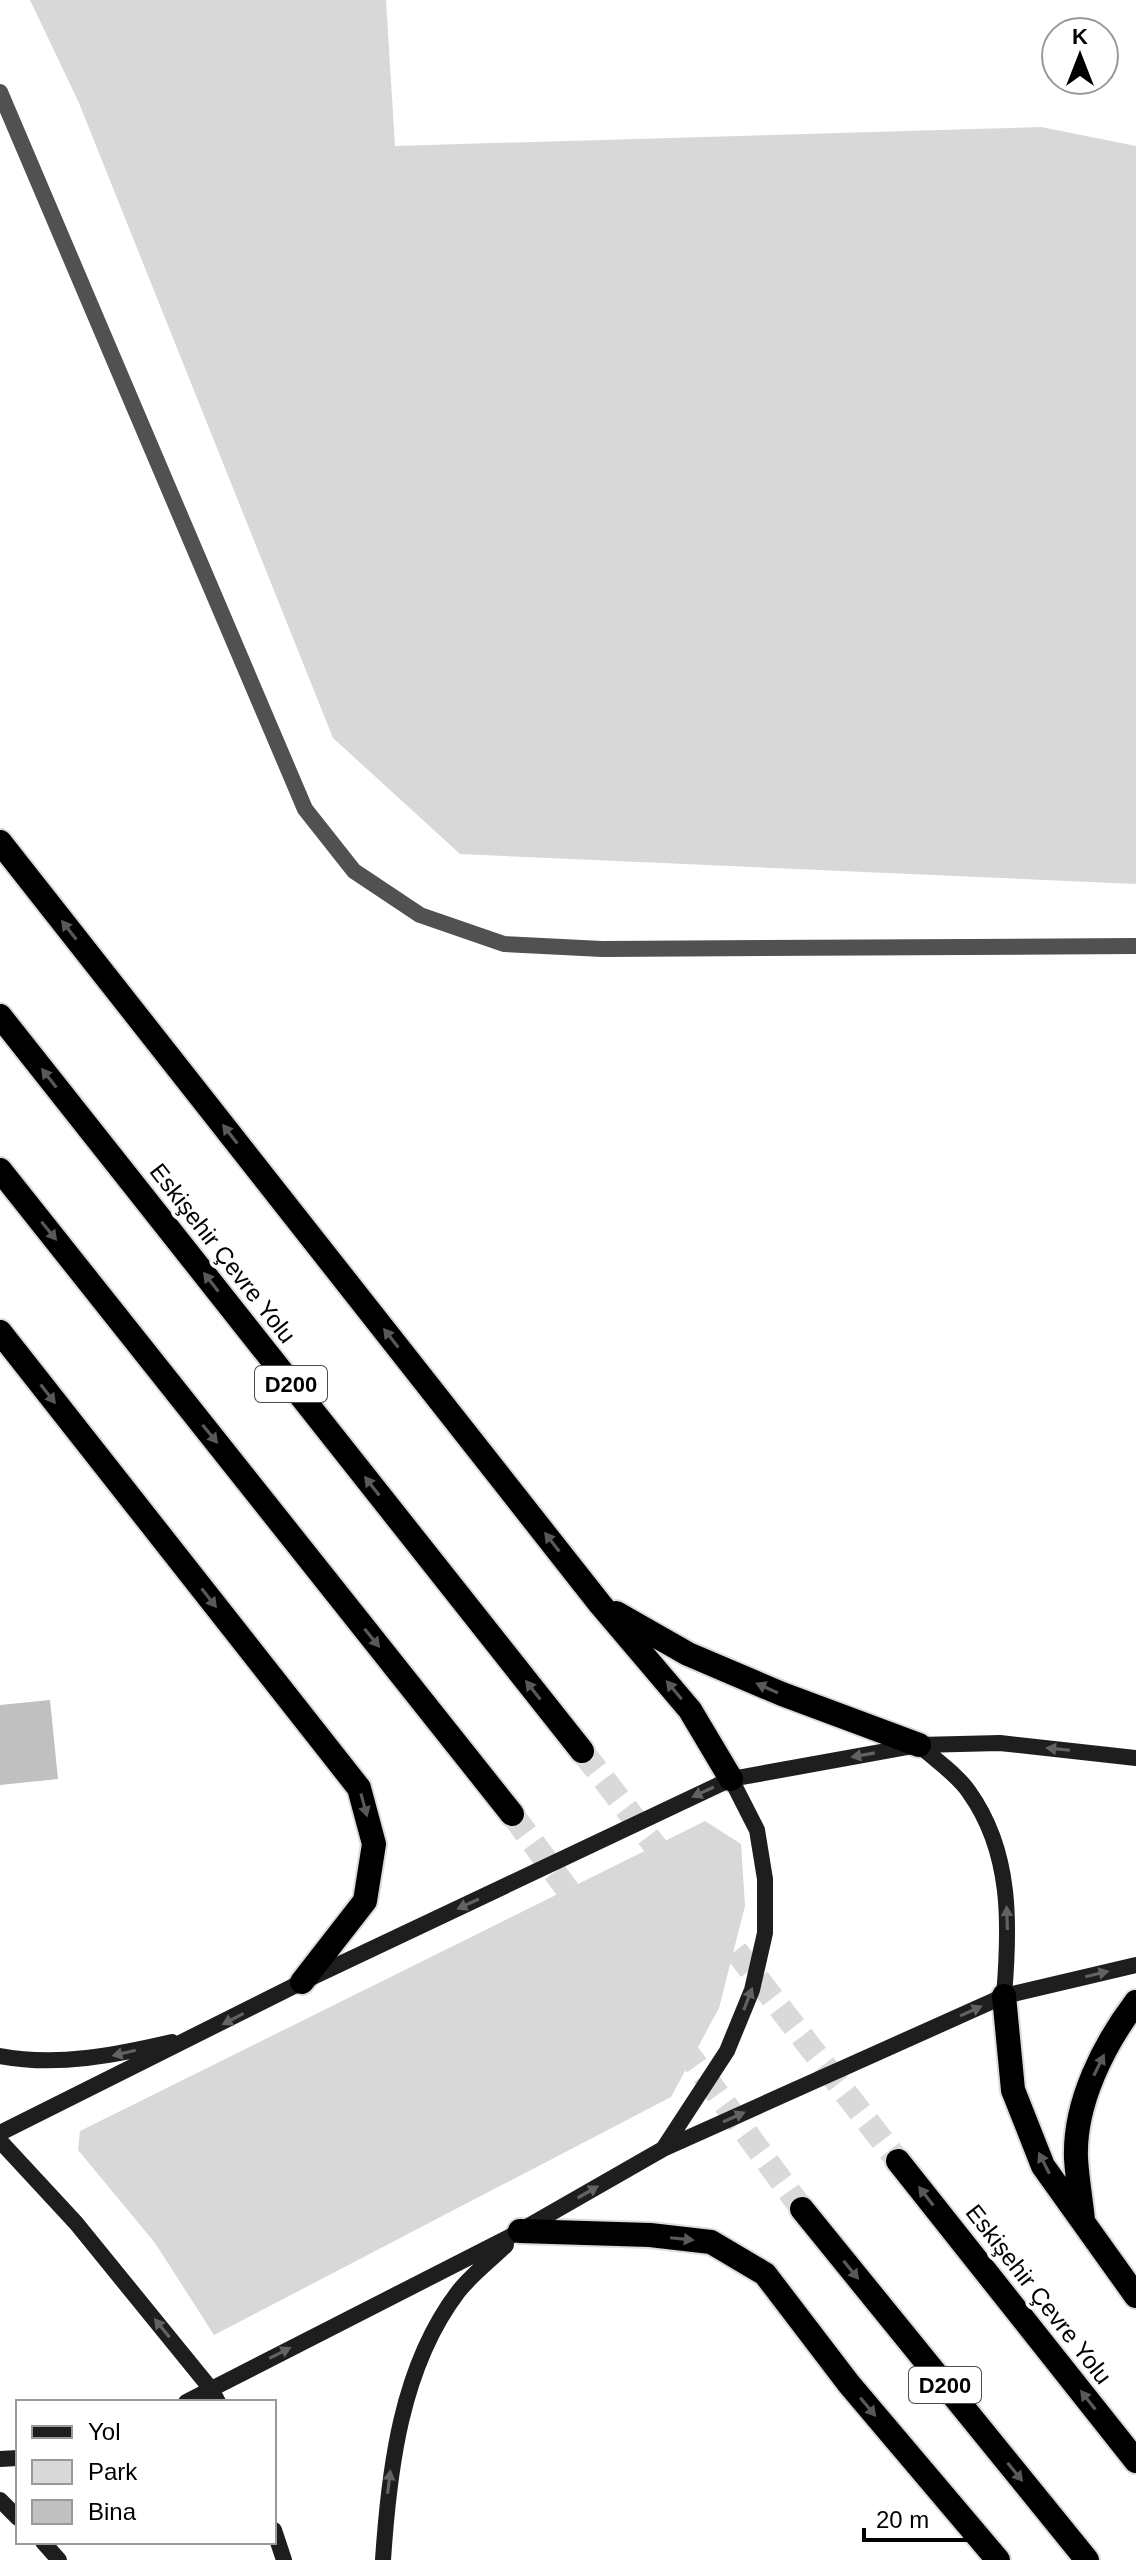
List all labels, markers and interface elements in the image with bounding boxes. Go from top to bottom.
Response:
north arrow [1040,16,1120,96]
text: K [1072,24,1088,49]
one-way arrow [61,920,78,940]
one-way arrow [41,1068,58,1088]
one-way arrow [222,1124,239,1144]
street label: Eskişehir Çevre Yolu [145,1158,301,1348]
one-way arrow [40,1221,56,1241]
one-way arrow [203,1272,219,1292]
one-way arrow [383,1328,400,1348]
road number: D200 [255,1366,327,1402]
one-way arrow [40,1384,56,1404]
one-way arrow [202,1424,218,1444]
one-way arrow [364,1476,381,1496]
one-way arrow [544,1532,561,1552]
one-way arrow [200,1588,217,1608]
one-way arrow [364,1628,380,1648]
one-way arrow [526,1680,542,1700]
one-way arrow [666,1681,683,1701]
one-way arrow [756,1681,779,1695]
one-way arrow [1046,1743,1071,1756]
one-way arrow [850,1750,875,1762]
one-way arrow [692,1785,715,1799]
one-way arrow [358,1793,370,1818]
one-way arrow [457,1897,480,1911]
one-way arrow [1001,1905,1014,1930]
one-way arrow [1085,1967,1110,1980]
one-way arrow [742,1987,755,2011]
one-way arrow [960,2004,983,2017]
one-way arrow [222,2012,245,2025]
one-way arrow [112,2047,137,2060]
one-way arrow [1092,2053,1106,2076]
one-way arrow [722,2110,746,2123]
one-way arrow [1037,2152,1051,2174]
one-way arrow [576,2185,599,2199]
one-way arrow [919,2186,935,2206]
street label: Eskişehir Çevre Yolu [961,2199,1117,2389]
one-way arrow [670,2232,695,2245]
one-way arrow [843,2260,859,2280]
one-way arrow [154,2318,170,2338]
one-way arrow [269,2347,292,2360]
road number: D200 [909,2367,981,2403]
one-way arrow [1080,2390,1096,2410]
one-way arrow [859,2396,876,2416]
legend [16,2400,276,2544]
text: Yol [88,2418,120,2445]
text: Park [88,2458,138,2485]
one-way arrow [1006,2462,1023,2482]
one-way arrow [382,2469,395,2494]
scale bar [864,2492,984,2542]
text: Bina [88,2498,137,2525]
text: 20 m [876,2506,929,2533]

